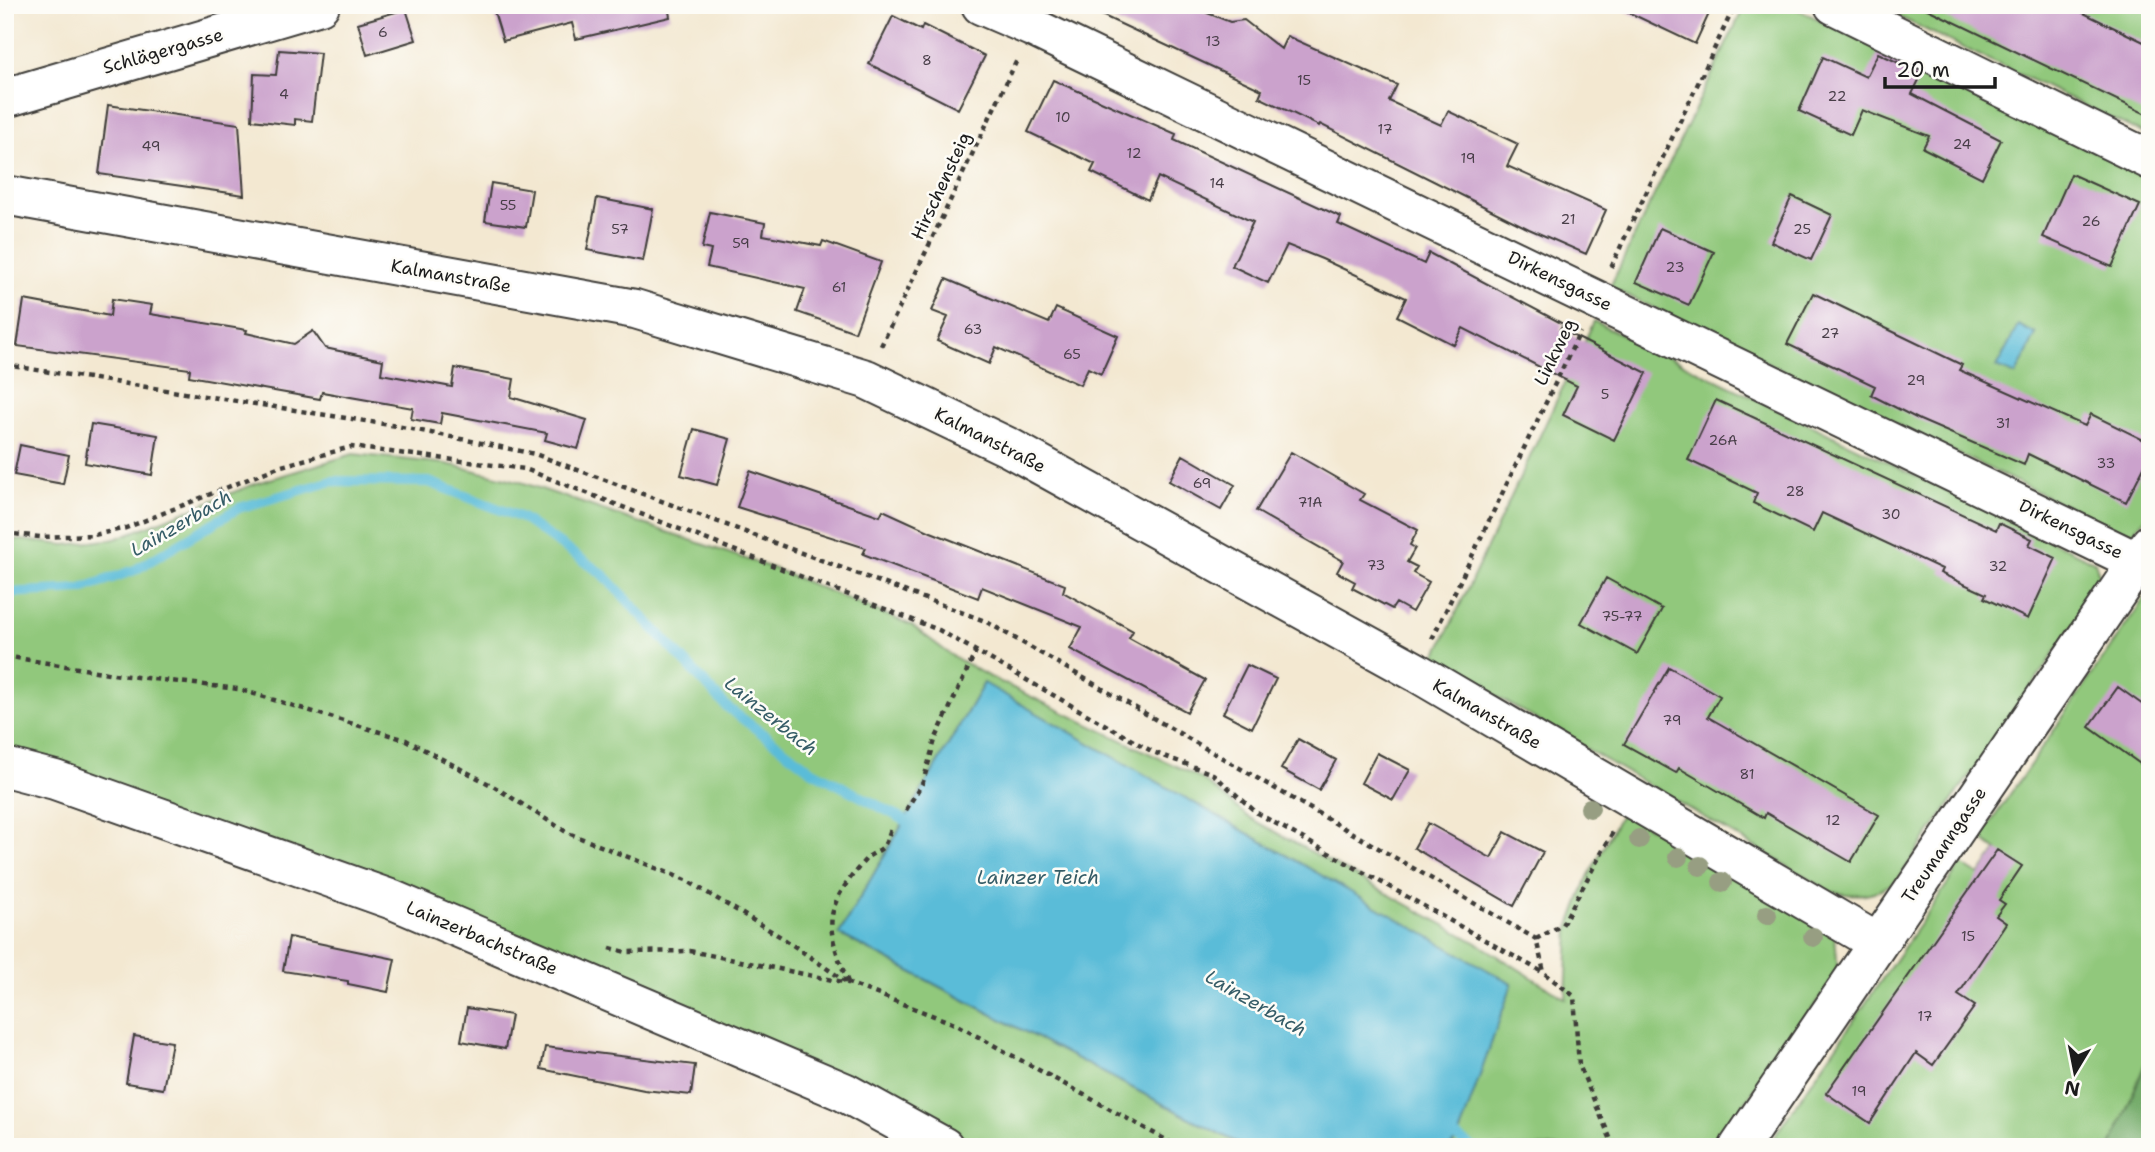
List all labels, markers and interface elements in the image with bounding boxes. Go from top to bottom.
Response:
street label: Schlägergasse [100,22,226,80]
house number: 6 [378,23,388,41]
house number: 13 [1206,32,1220,50]
scale bar [1885,46,1996,90]
house number: 8 [922,51,932,69]
text: 20 m [1896,56,1950,84]
house number: 15 [1297,71,1311,89]
house number: 4 [279,85,289,103]
house number: 22 [1828,87,1846,105]
house number: 10 [1055,108,1071,126]
house number: 17 [1378,120,1392,138]
street label: Hirschensteig [906,128,976,244]
house number: 24 [1953,135,1972,153]
house number: 49 [142,137,161,155]
house number: 12 [1127,144,1141,162]
house number: 19 [1460,149,1476,167]
house number: 14 [1209,174,1225,192]
house number: 55 [500,196,516,214]
house number: 21 [1561,210,1575,228]
house number: 26 [2082,212,2101,230]
house number: 57 [611,220,629,238]
house number: 25 [1793,220,1811,238]
house number: 59 [732,234,750,252]
street label: Dirkensgasse [1504,245,1616,317]
street label: Kalmanstraße [389,254,513,298]
house number: 23 [1666,258,1684,276]
house number: 61 [832,278,846,296]
street label: Linkweg [1528,314,1582,390]
house number: 63 [964,320,982,338]
house number: 27 [1821,324,1839,342]
house number: 65 [1063,345,1081,363]
house number: 29 [1907,371,1925,389]
house number: 5 [1601,385,1609,403]
street label: Kalmanstraße [930,402,1050,478]
house number: 31 [1996,414,2010,432]
house number: 26A [1709,431,1737,449]
house number: 33 [2097,454,2115,472]
house number: 69 [1193,474,1211,492]
house number: 28 [1785,482,1805,500]
water label: Lainzerbach [126,484,236,562]
house number: 71A [1298,493,1322,511]
street label: Dirkensgasse [2015,493,2127,565]
house number: 30 [1881,505,1901,523]
house number: 73 [1367,556,1385,574]
house number: 32 [1989,557,2007,575]
house number: 75-77 [1601,607,1643,625]
water label: Lainzerbach [719,671,823,761]
street label: Kalmanstraße [1428,673,1546,755]
house number: 79 [1662,711,1682,729]
house number: 81 [1739,765,1755,783]
street label: Treumanngasse [1896,782,1992,908]
house number: 12 [1826,811,1840,829]
water label: Lainzer Teich [977,865,1099,890]
street label: Lainzerbachstraße [402,895,562,981]
house number: 15 [1961,927,1975,945]
water label: Lainzerbach [1201,964,1311,1042]
house number: 17 [1918,1007,1932,1025]
north arrow [2039,1036,2110,1106]
text: N [2063,1075,2082,1102]
house number: 19 [1851,1082,1867,1100]

